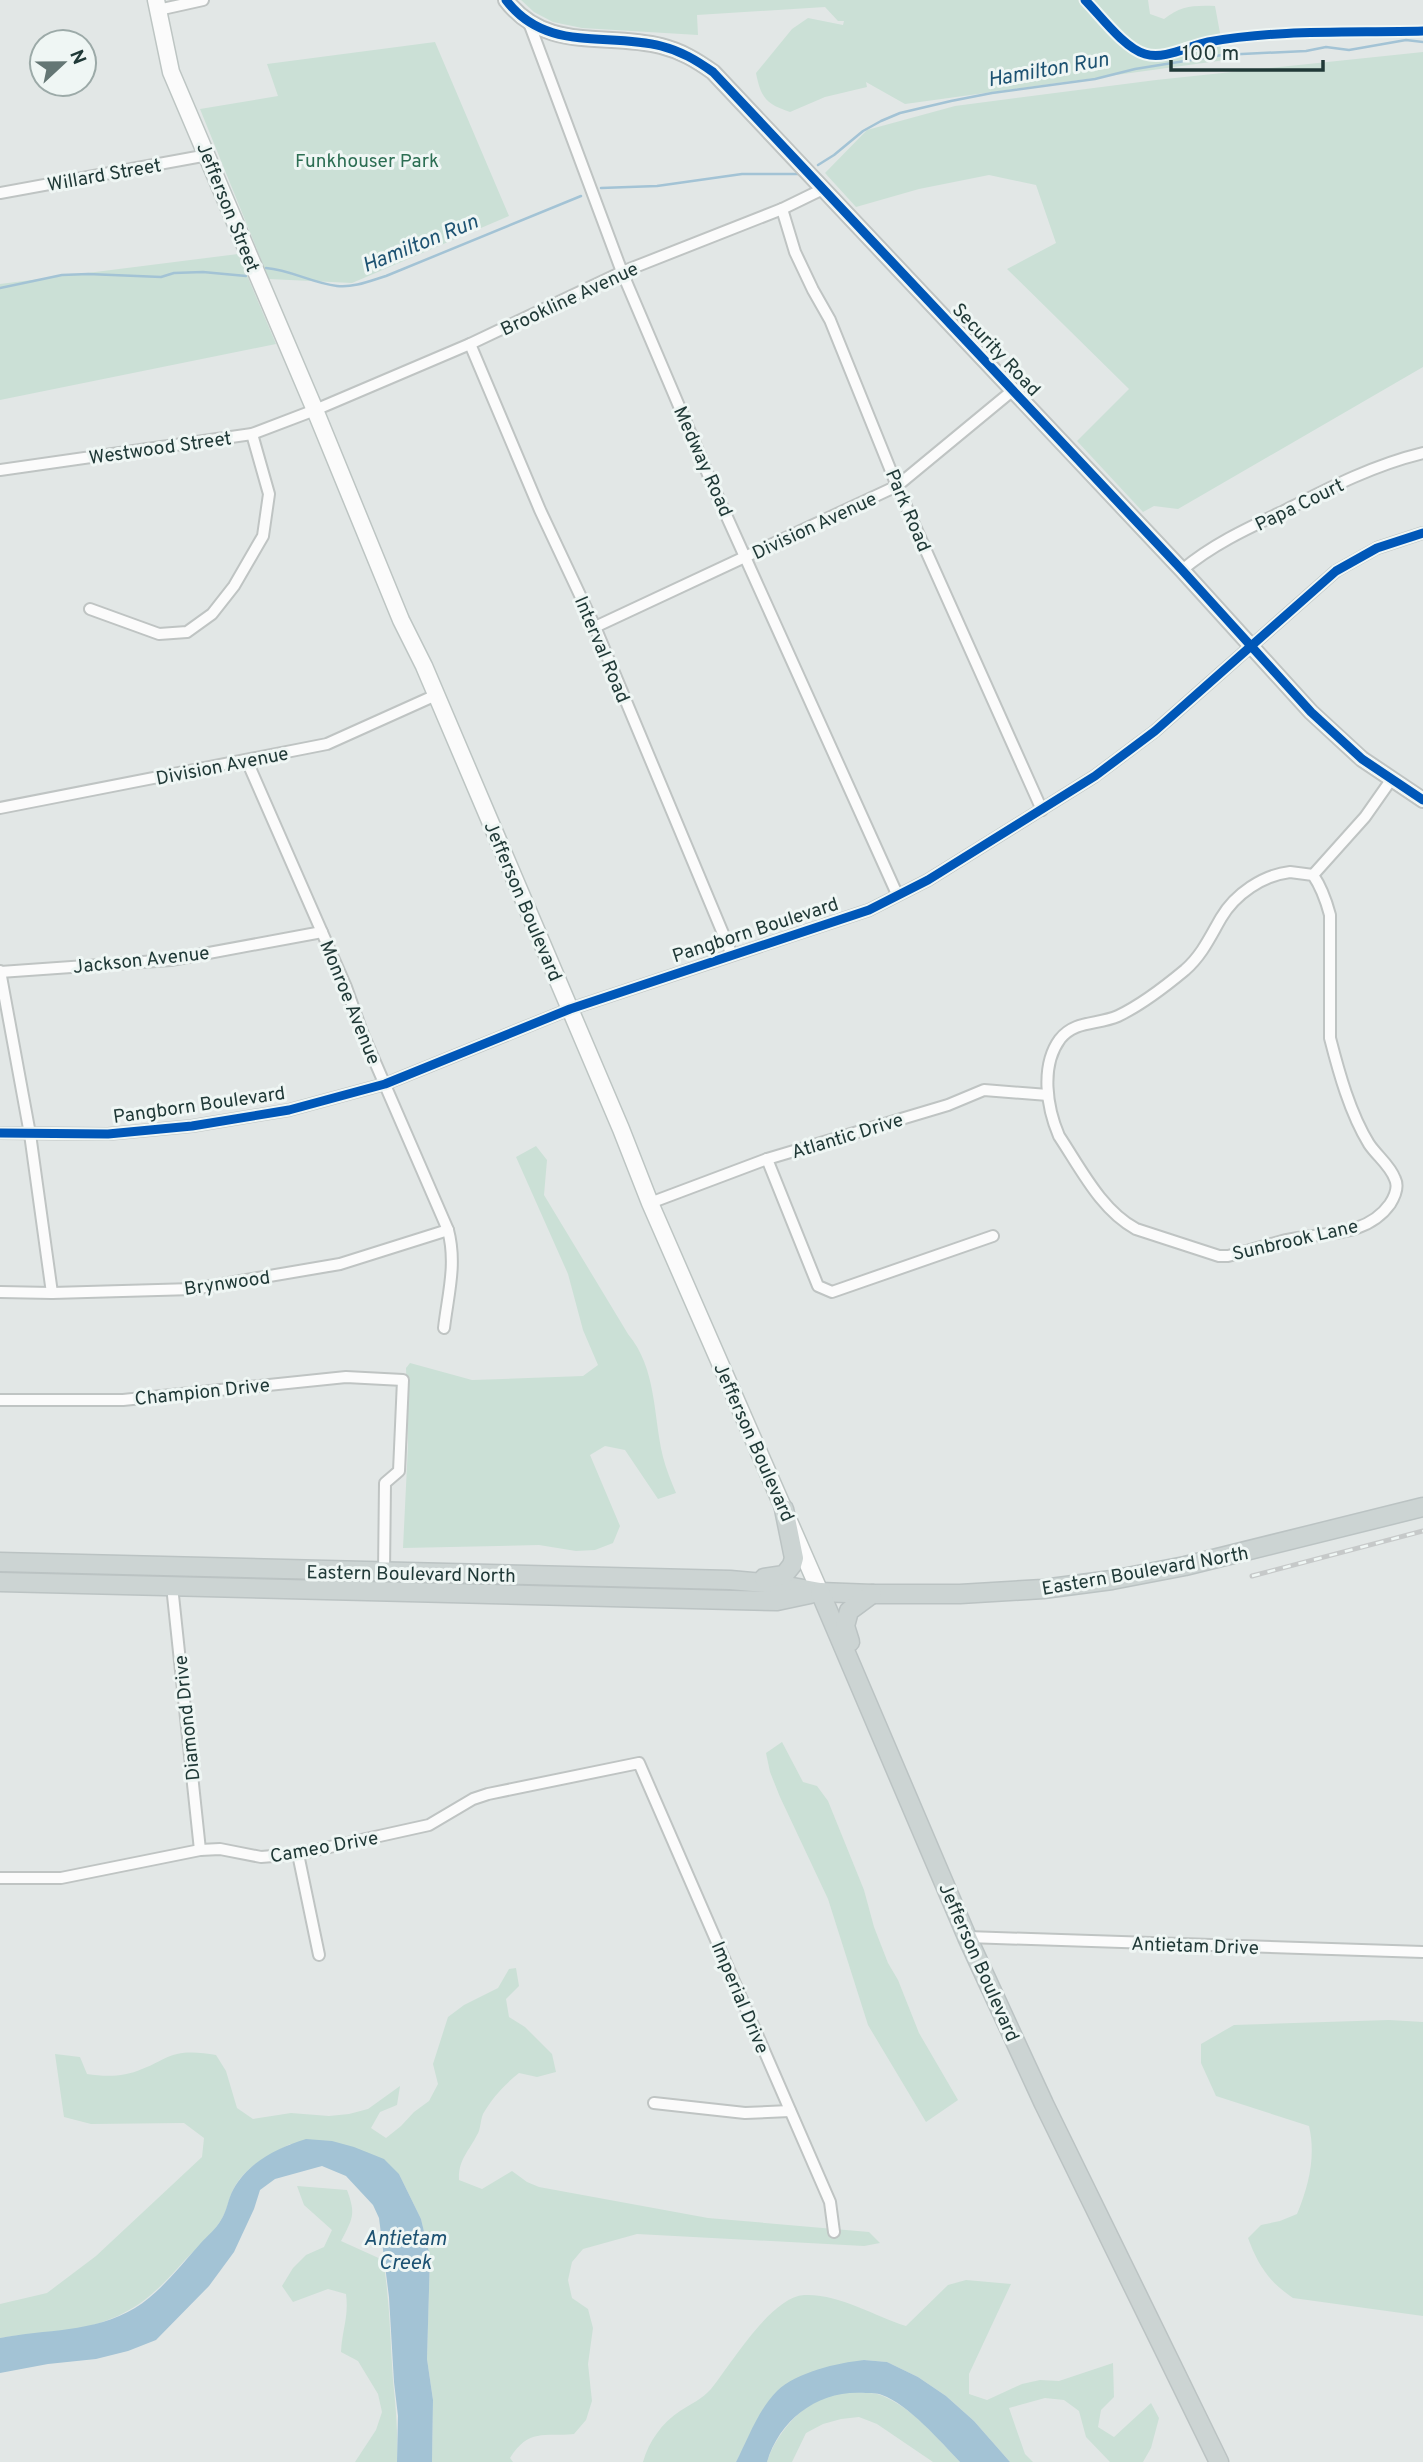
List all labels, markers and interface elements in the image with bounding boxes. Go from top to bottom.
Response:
north arrow [28,28,98,98]
scale bar [1171,28,1323,72]
text: 100 m [1182,41,1239,68]
water label: Hamilton Run [986,46,1111,94]
text: N [63,47,91,68]
street label: Jefferson Street [190,139,264,276]
park label: Funkhouser Park [295,150,439,174]
street label: Willard Street [45,154,163,198]
water label: Hamilton Run [359,209,483,280]
street label: Brookline Avenue [497,257,643,342]
street label: Security Road [946,299,1045,402]
street label: Medway Road [667,403,737,521]
street label: Westwood Street [87,427,233,471]
street label: Park Road [879,466,935,556]
street label: Papa Court [1251,474,1348,538]
street label: Division Avenue [749,488,881,566]
street label: Interval Road [568,593,634,707]
street label: Division Avenue [154,742,291,792]
street label: Jefferson Boulevard [478,818,567,985]
street label: Pangborn Boulevard [669,893,842,969]
street label: Monroe Avenue [313,937,385,1068]
street label: Jackson Avenue [72,942,211,980]
street label: Pangborn Boulevard [112,1082,287,1130]
street label: Atlantic Drive [789,1109,906,1165]
street label: Sunbrook Lane [1230,1215,1361,1267]
street label: Brynwood [183,1266,272,1302]
street label: Jefferson Boulevard [707,1360,799,1526]
street label: Champion Drive [133,1374,271,1412]
street label: Eastern Boulevard North [1040,1542,1251,1602]
street label: Eastern Boulevard North [306,1561,516,1589]
street label: Diamond Drive [169,1654,207,1782]
street label: Cameo Drive [268,1827,380,1869]
street label: Jefferson Boulevard [932,1880,1024,2046]
street label: Antietam Drive [1131,1933,1259,1961]
street label: Imperial Drive [705,1938,774,2058]
water label: Antietam Creek [364,2226,447,2277]

